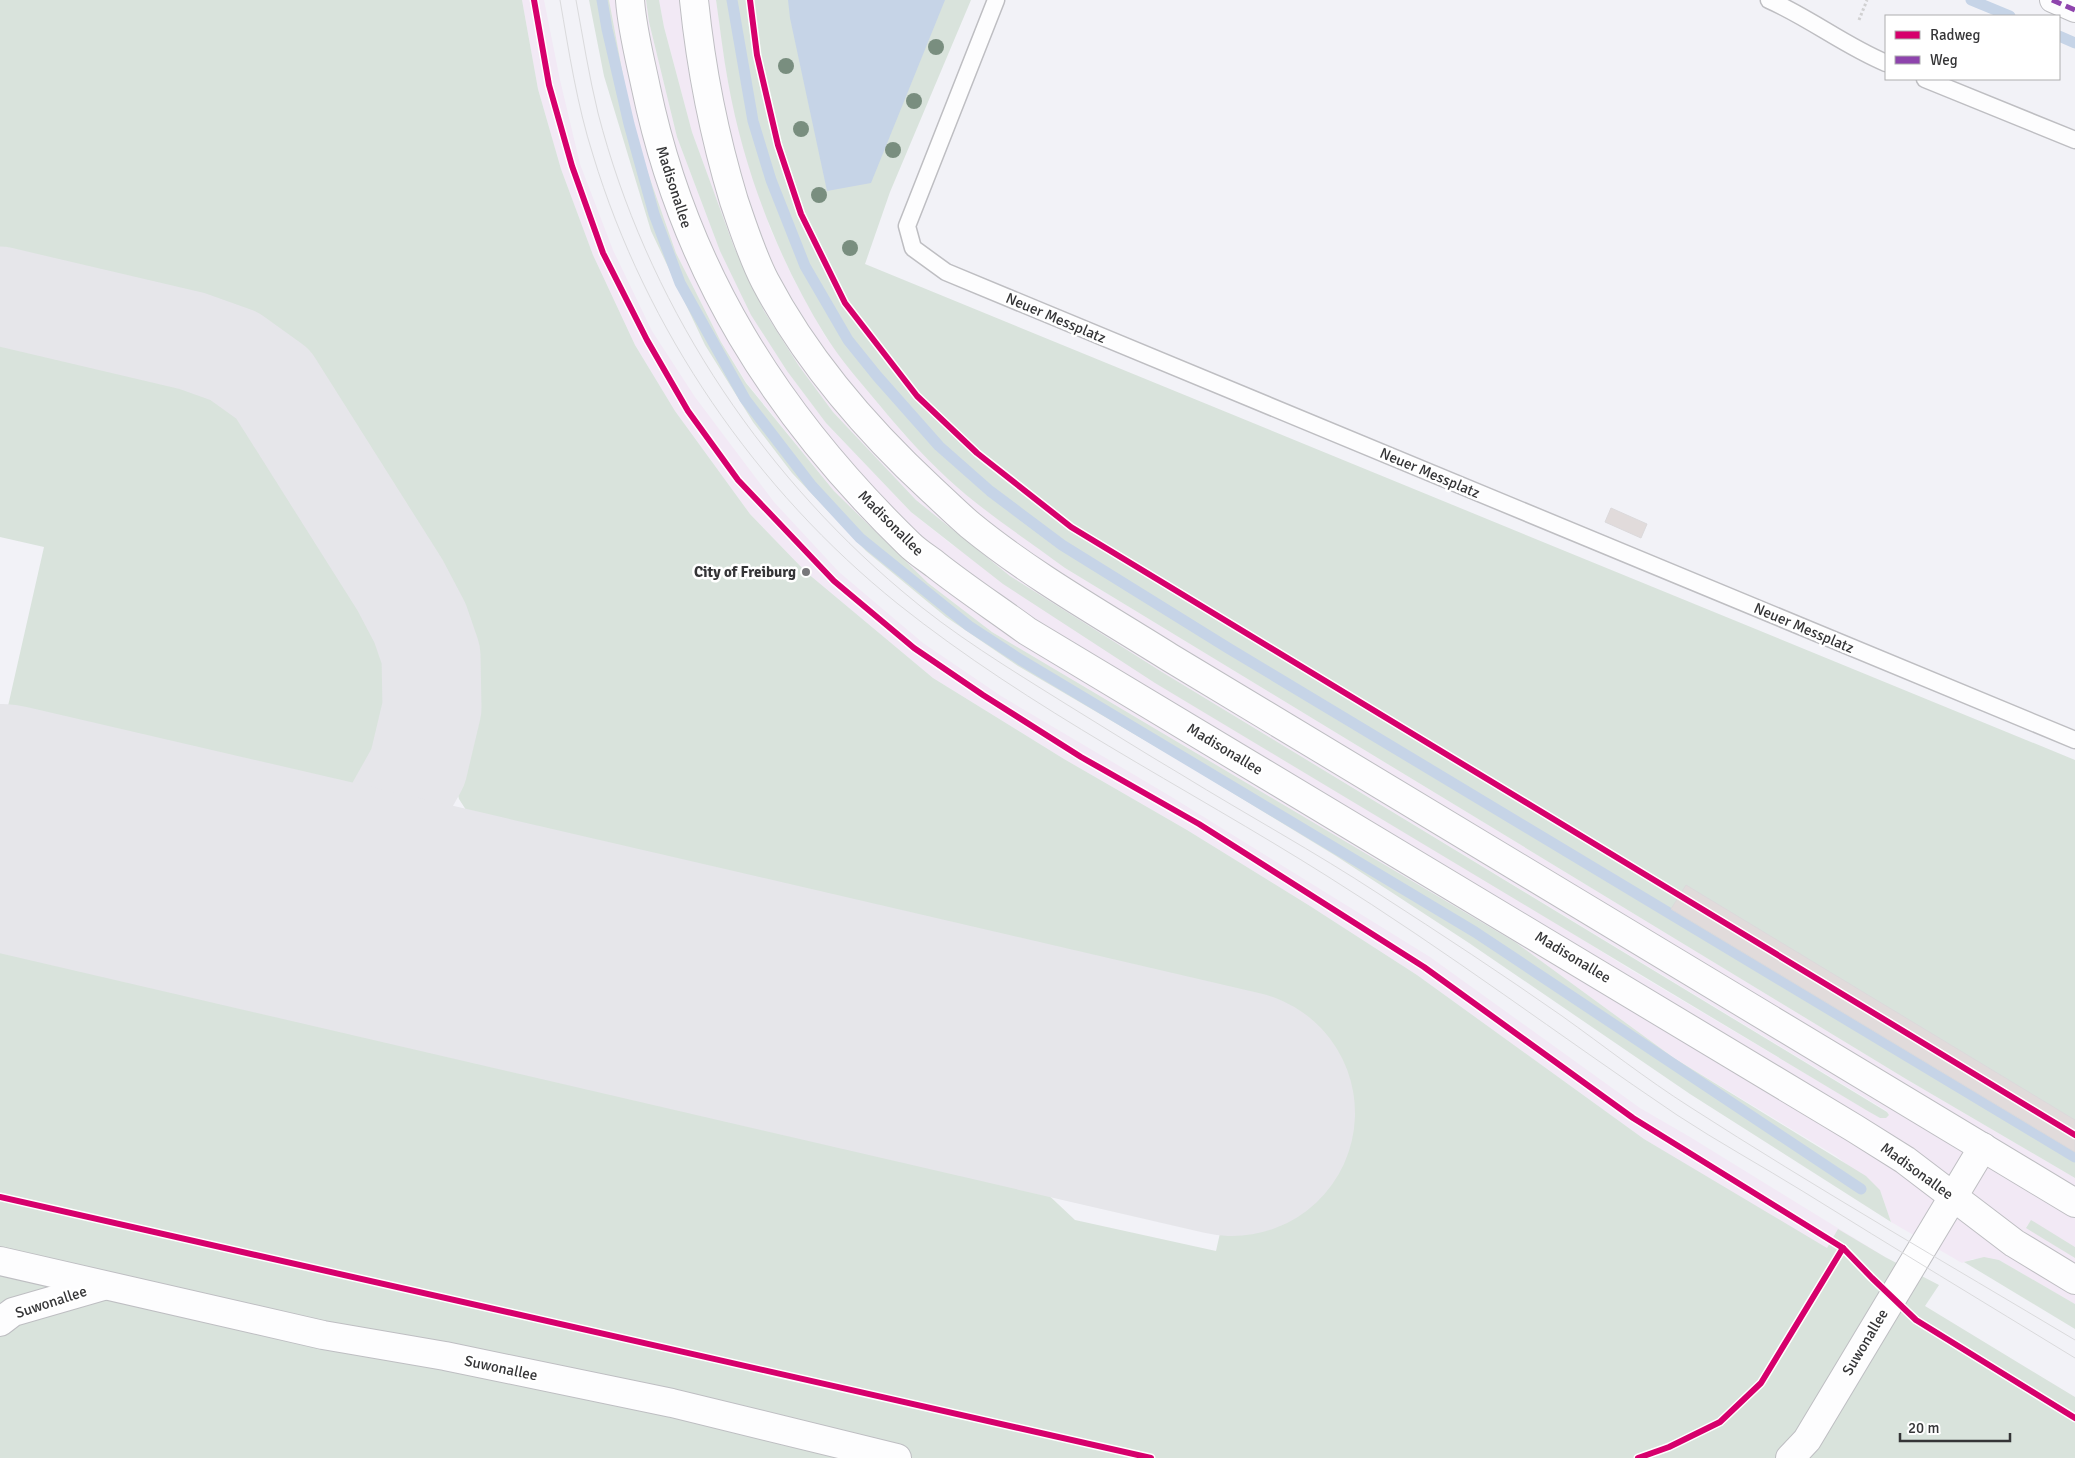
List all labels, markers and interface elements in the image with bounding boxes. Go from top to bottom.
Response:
legend [1885,15,2060,80]
text: Radweg [1930,26,1981,44]
text: Weg [1930,51,1958,69]
street label: Madisonallee [652,144,696,230]
street label: Neuer Messplatz [1003,289,1109,347]
street label: Neuer Messplatz [1377,444,1483,502]
street label: Madisonallee [854,486,928,560]
place label: City of Freiburg [694,563,796,581]
marker: City of Freiburg [800,566,812,578]
street label: Neuer Messplatz [1751,599,1857,657]
street label: Madisonallee [1184,719,1266,779]
street label: Madisonallee [1532,927,1614,987]
street label: Madisonallee [1877,1139,1957,1203]
street label: Suwonallee [13,1282,89,1322]
street label: Suwonallee [1838,1306,1892,1378]
street label: Suwonallee [463,1351,539,1385]
scale bar [1900,1410,2010,1442]
text: 20 m [1908,1419,1939,1437]

